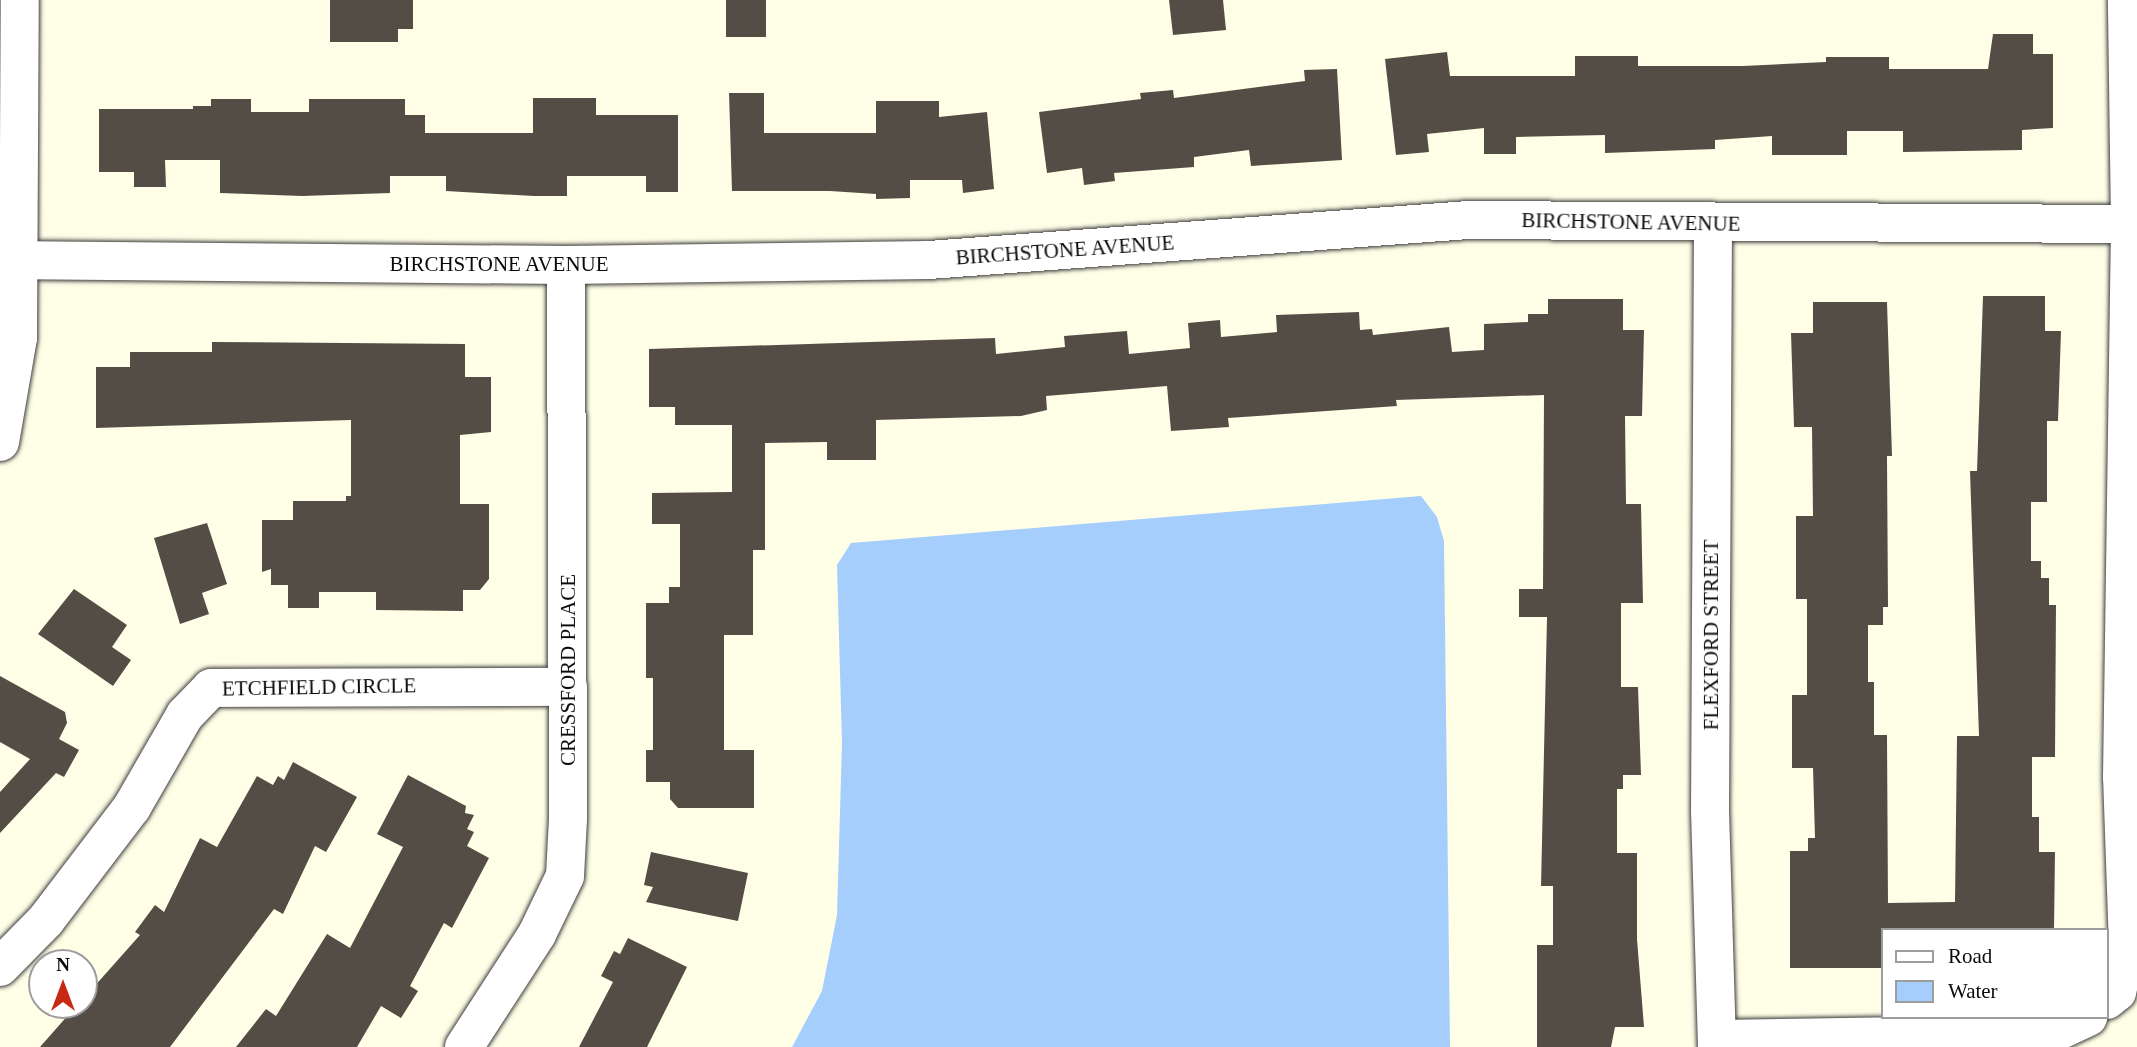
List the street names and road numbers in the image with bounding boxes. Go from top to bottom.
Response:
street label: BIRCHSTONE AVENUE [1521,207,1741,237]
street label: BIRCHSTONE AVENUE [954,230,1176,270]
street label: BIRCHSTONE AVENUE [389,251,609,277]
street label: FLEXFORD STREET [1698,540,1724,730]
street label: CRESSFORD PLACE [555,574,581,766]
street label: ETCHFIELD CIRCLE [222,673,416,701]

